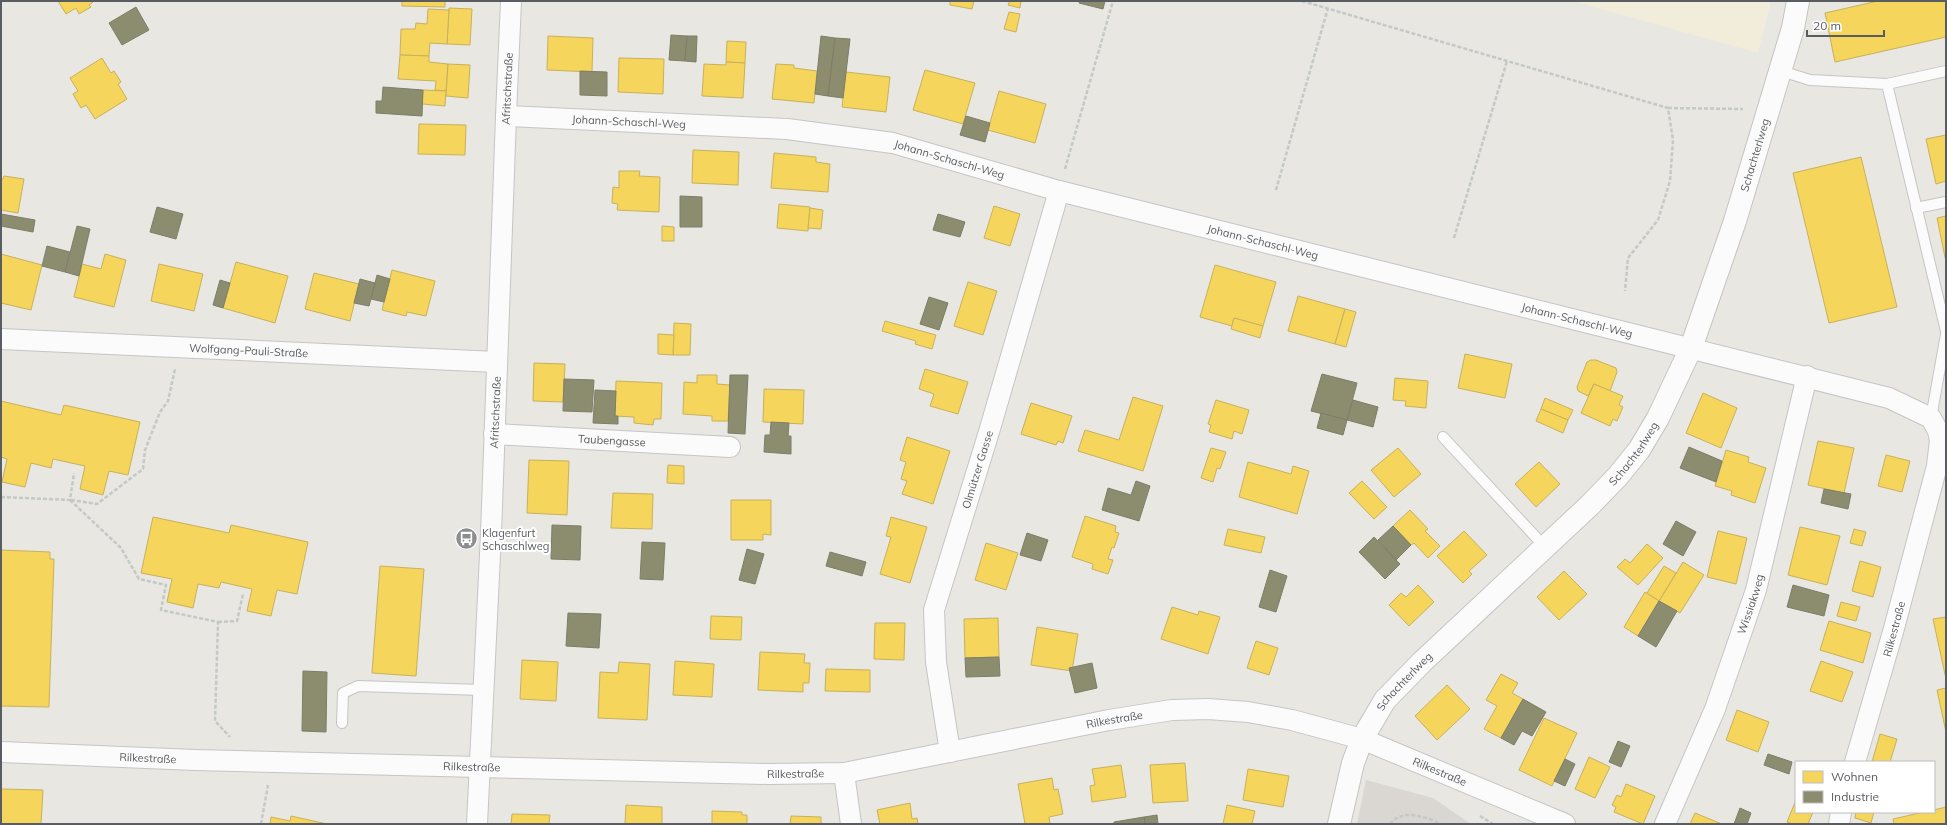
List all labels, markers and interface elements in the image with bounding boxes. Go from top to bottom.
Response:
scale bar [1807,12,1884,38]
text: 20 m [1813,18,1841,33]
street label: Afritschstraße [499,52,516,125]
street label: Johann-Schaschl-Weg [572,112,686,131]
street label: Schachterlweg [1737,117,1772,193]
street label: Johann-Schaschl-Weg [893,137,1006,182]
street label: Johann-Schaschl-Weg [1206,221,1320,262]
street label: Johann-Schaschl-Weg [1520,300,1634,341]
street label: Wolfgang-Pauli-Straße [189,341,309,360]
street label: Afritschstraße [487,376,504,449]
street label: Schachterlweg [1606,419,1661,489]
street label: Olmützer Gasse [959,429,996,510]
street label: Taubengasse [577,432,646,449]
bus stop icon: Klagenfurt Schaschlweg [454,526,480,552]
place label: Klagenfurt Schaschlweg [482,526,549,553]
street label: Wissiakweg [1734,573,1767,636]
street label: Rilkestraße [1880,600,1908,658]
street label: Schachterlweg [1373,649,1435,713]
street label: Rilkestraße [1085,708,1144,731]
street label: Rilkestraße [119,750,177,766]
street label: Rilkestraße [1411,754,1469,789]
street label: Rilkestraße [443,759,501,774]
legend [1795,761,1935,813]
street label: Rilkestraße [767,766,824,781]
text: Wohnen [1831,769,1878,784]
text: Industrie [1831,789,1879,804]

